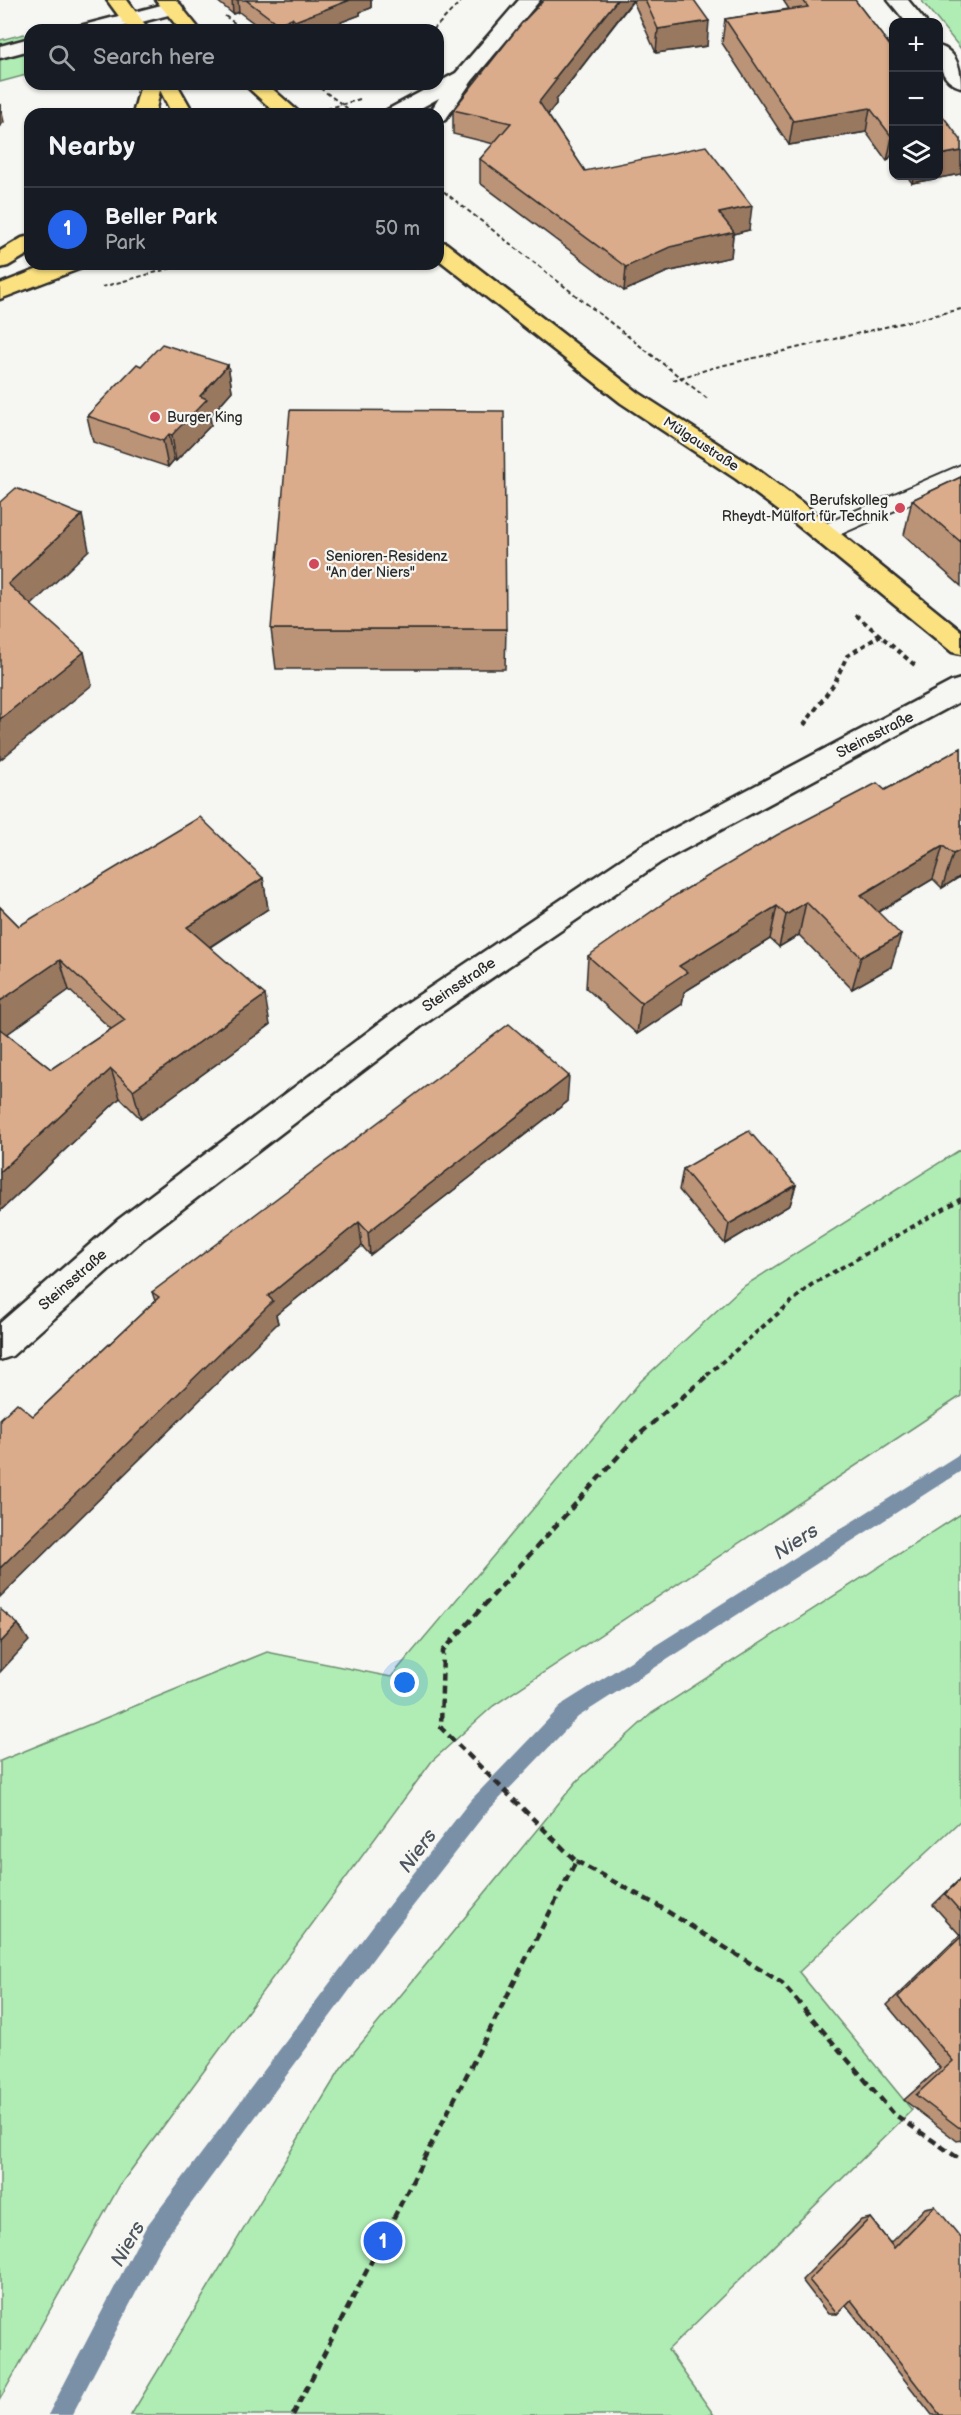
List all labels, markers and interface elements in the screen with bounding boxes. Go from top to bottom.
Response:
map controls [889,18,943,180]
button: + [889,18,943,72]
search box [24,24,444,90]
icon: search [45,41,78,74]
text: Search here [93,44,215,71]
button: − [889,72,943,126]
button: layers [889,126,943,180]
text: Nearby [48,132,135,163]
text: Beller Park [105,204,217,231]
text: 1 [63,217,72,241]
text: 50 m [375,217,420,241]
text: Park [105,231,145,255]
place label: Burger King [167,409,243,426]
marker: Burger King [148,410,162,424]
street label: Mülgaustraße [660,413,742,475]
place label: Berufskolleg Rheydt-Mülfort für Technik [722,492,888,525]
marker: Berufskolleg Rheydt-Mülfort für Technik [893,501,907,515]
place label: Senioren-Residenz "An der Niers" [326,548,448,581]
marker: Senioren-Residenz "An der Niers" [307,557,321,571]
street label: Steinsstraße [833,707,917,763]
street label: Steinsstraße [419,953,499,1016]
street label: Steinsstraße [35,1245,111,1315]
water label: Niers [769,1519,823,1565]
your location [390,1668,419,1697]
water label: Niers [394,1824,442,1877]
water label: Niers [106,2217,150,2271]
pin: 1 [364,2218,403,2264]

